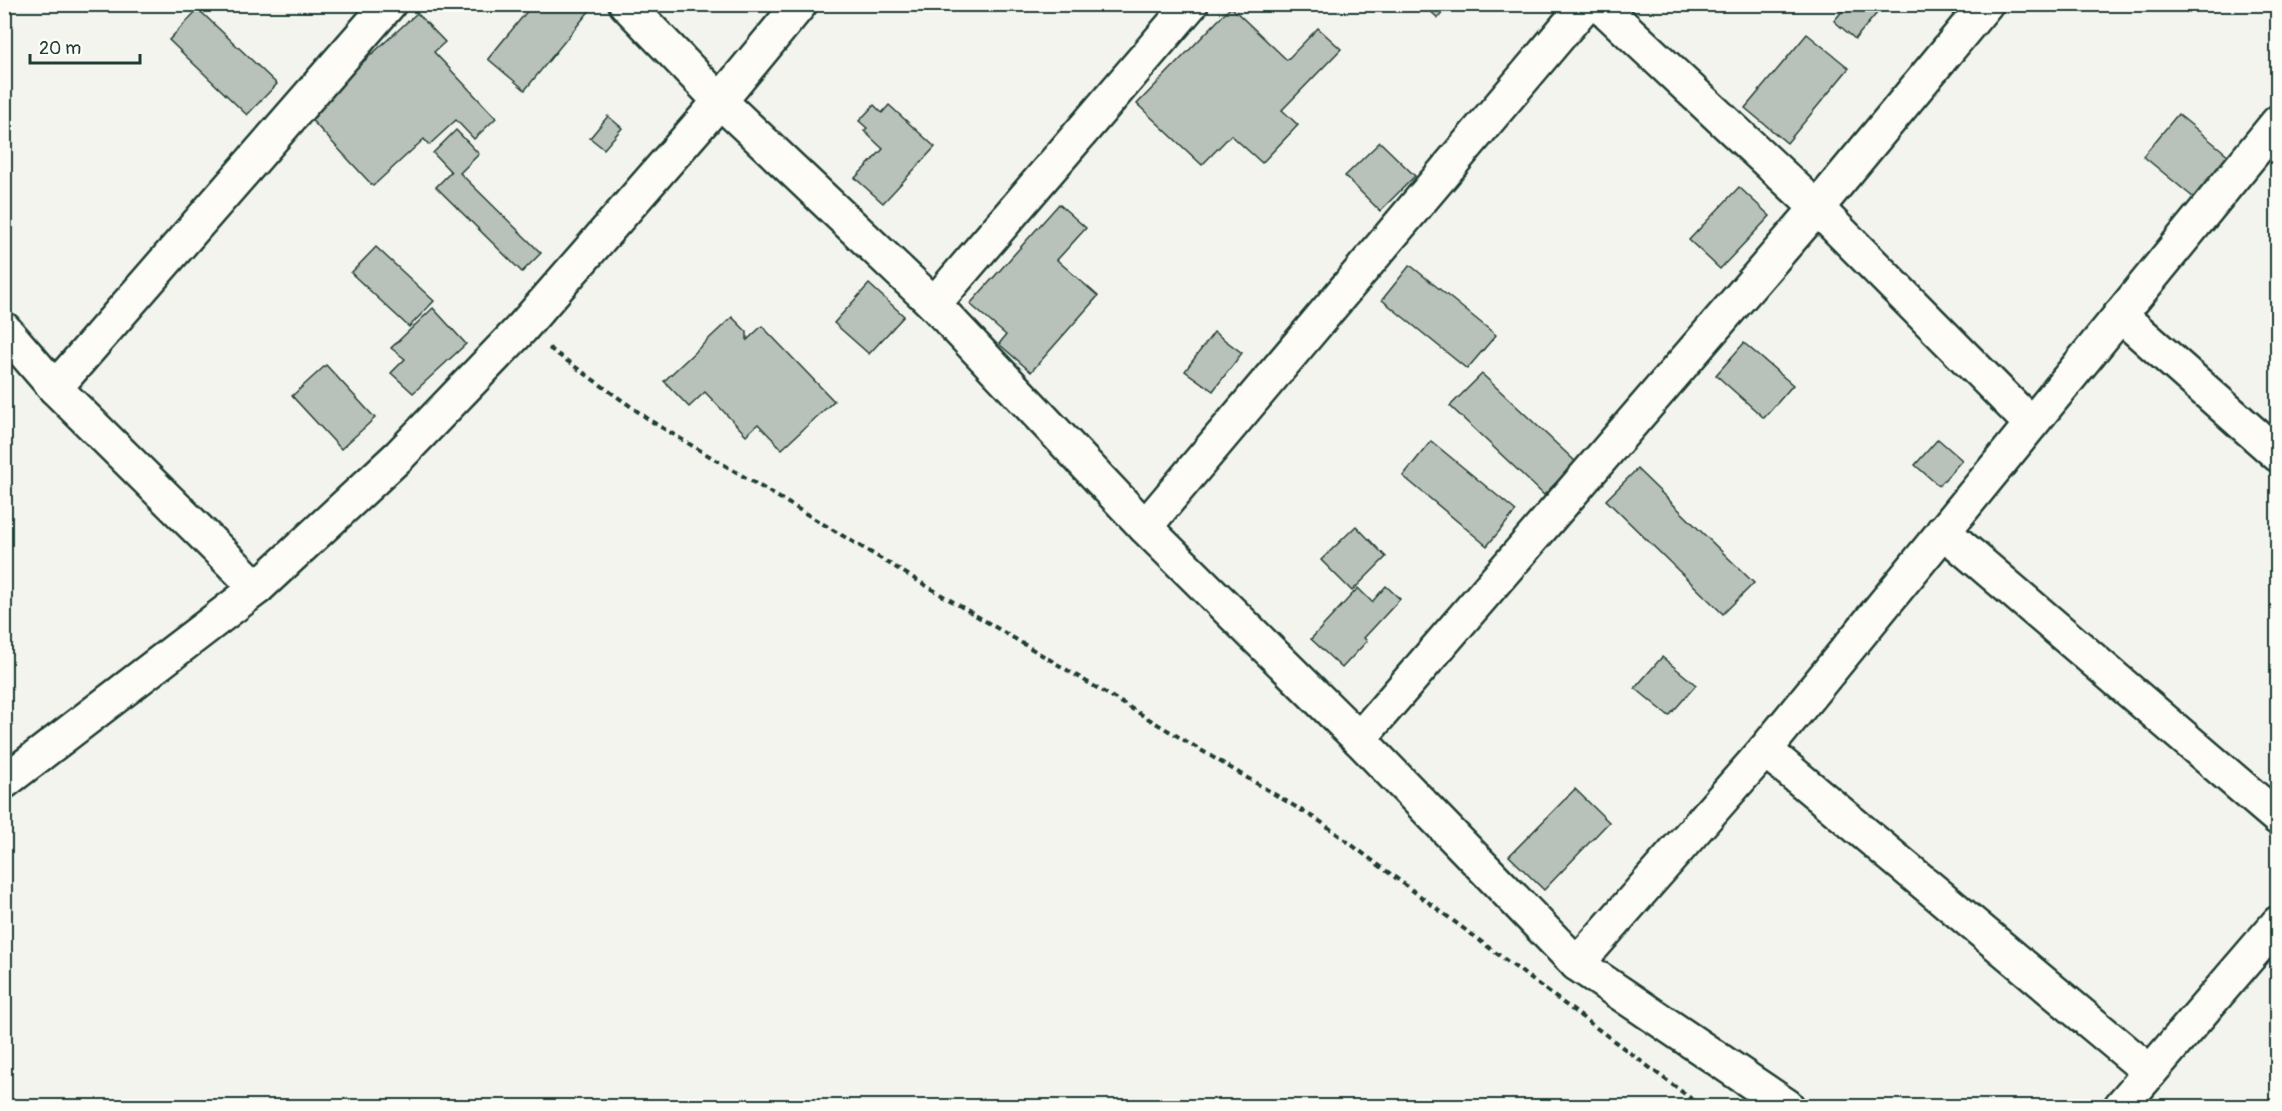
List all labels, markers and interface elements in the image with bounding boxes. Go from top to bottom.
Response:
scale bar [30,27,140,65]
text: 20 m [39,37,81,60]

